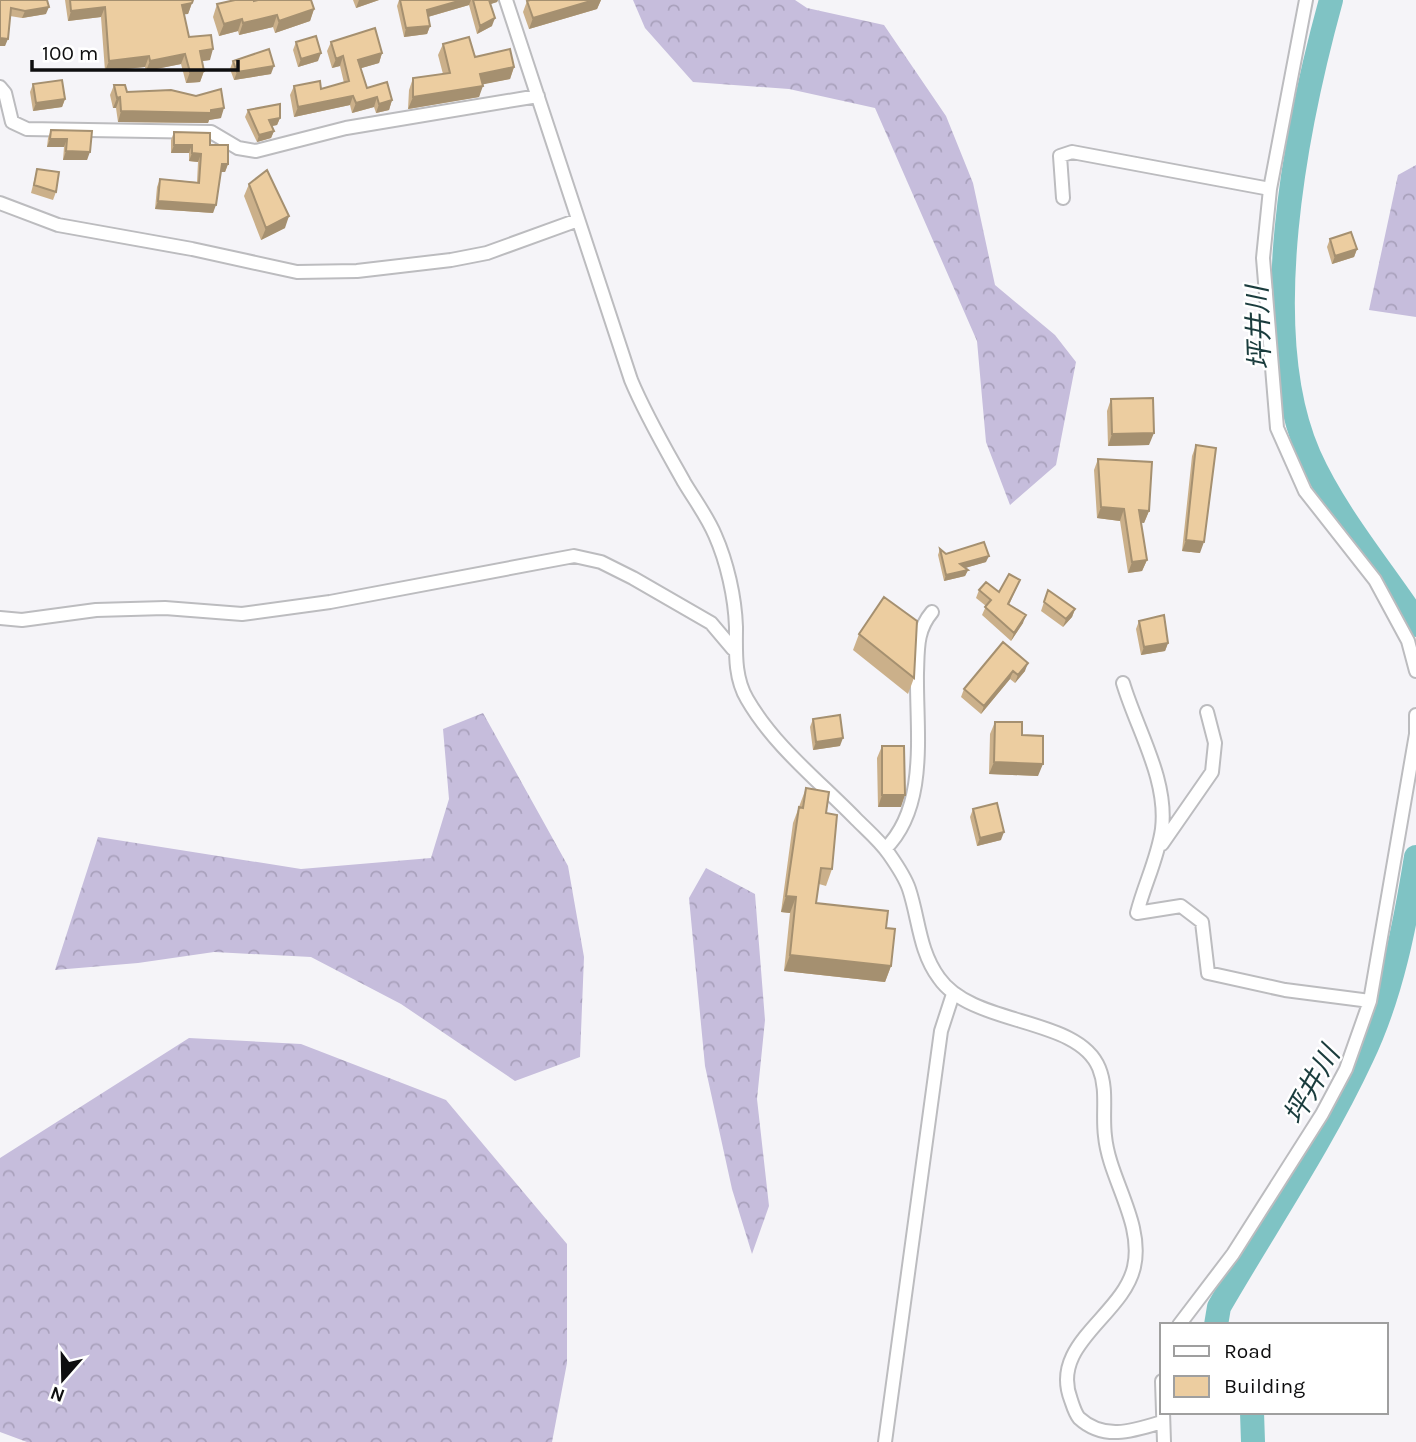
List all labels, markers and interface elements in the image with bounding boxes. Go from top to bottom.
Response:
scale bar [32,28,238,72]
text: 100 m [42,41,99,65]
water label: 坪井川 [1240,282,1276,371]
water label: 坪井川 [1277,1038,1348,1130]
legend [1160,1323,1388,1414]
text: Road [1224,1339,1272,1363]
north arrow [28,1344,98,1414]
text: Building [1224,1374,1305,1398]
text: N [47,1381,68,1407]

